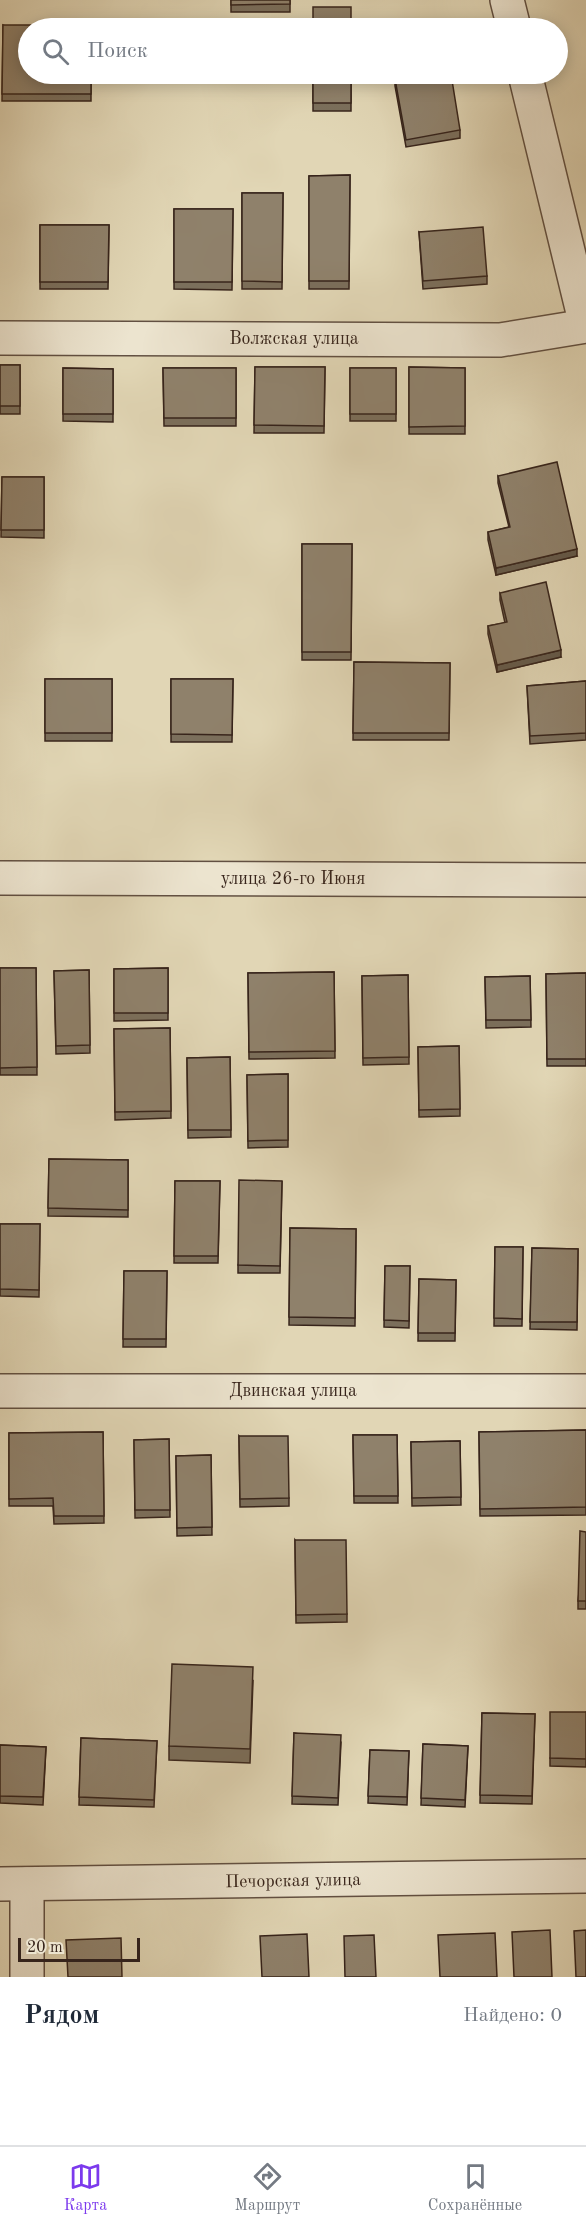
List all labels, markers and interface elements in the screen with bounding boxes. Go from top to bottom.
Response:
search box [18,18,568,84]
icon: search [39,35,72,68]
text: Поиск [87,40,148,62]
street label: Волжская улица [229,330,359,348]
street label: улица 26-го Июня [221,870,365,888]
street label: Двинская улица [229,1382,357,1400]
street label: Печорская улица [225,1871,361,1891]
scale bar [18,1935,140,1962]
text: 20 m [27,1940,63,1956]
text: Рядом [24,2003,99,2029]
text: Найдено: 0 [463,2006,562,2026]
tab: Карта [64,2160,107,2216]
tab: Маршрут [235,2160,300,2216]
tab: Сохранённые [428,2160,522,2216]

